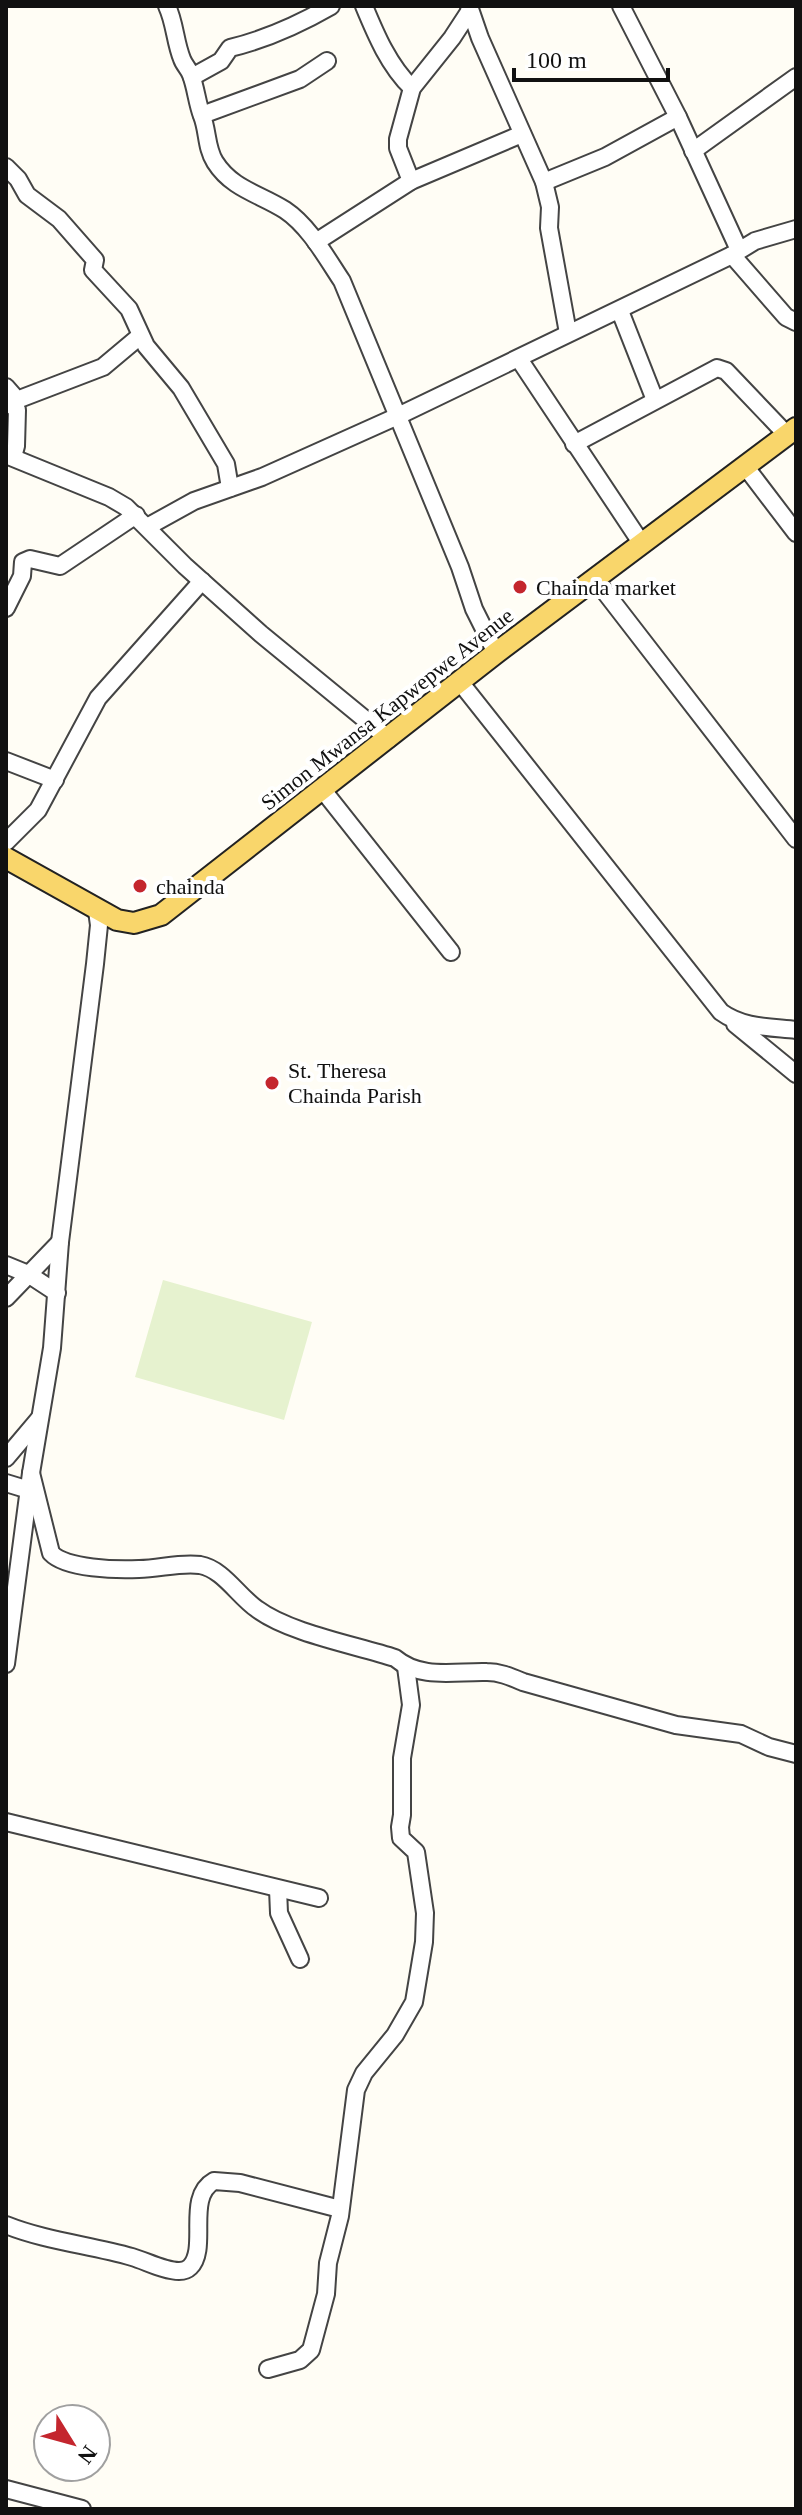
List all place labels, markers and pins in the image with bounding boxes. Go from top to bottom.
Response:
place label: Chainda market [536,575,676,600]
marker: Chainda market [511,578,529,596]
place label: chainda [156,874,225,899]
marker: chainda [131,877,149,895]
place label: St. Theresa Chainda Parish [288,1058,422,1108]
marker: St. Theresa Chainda Parish [263,1074,281,1092]

